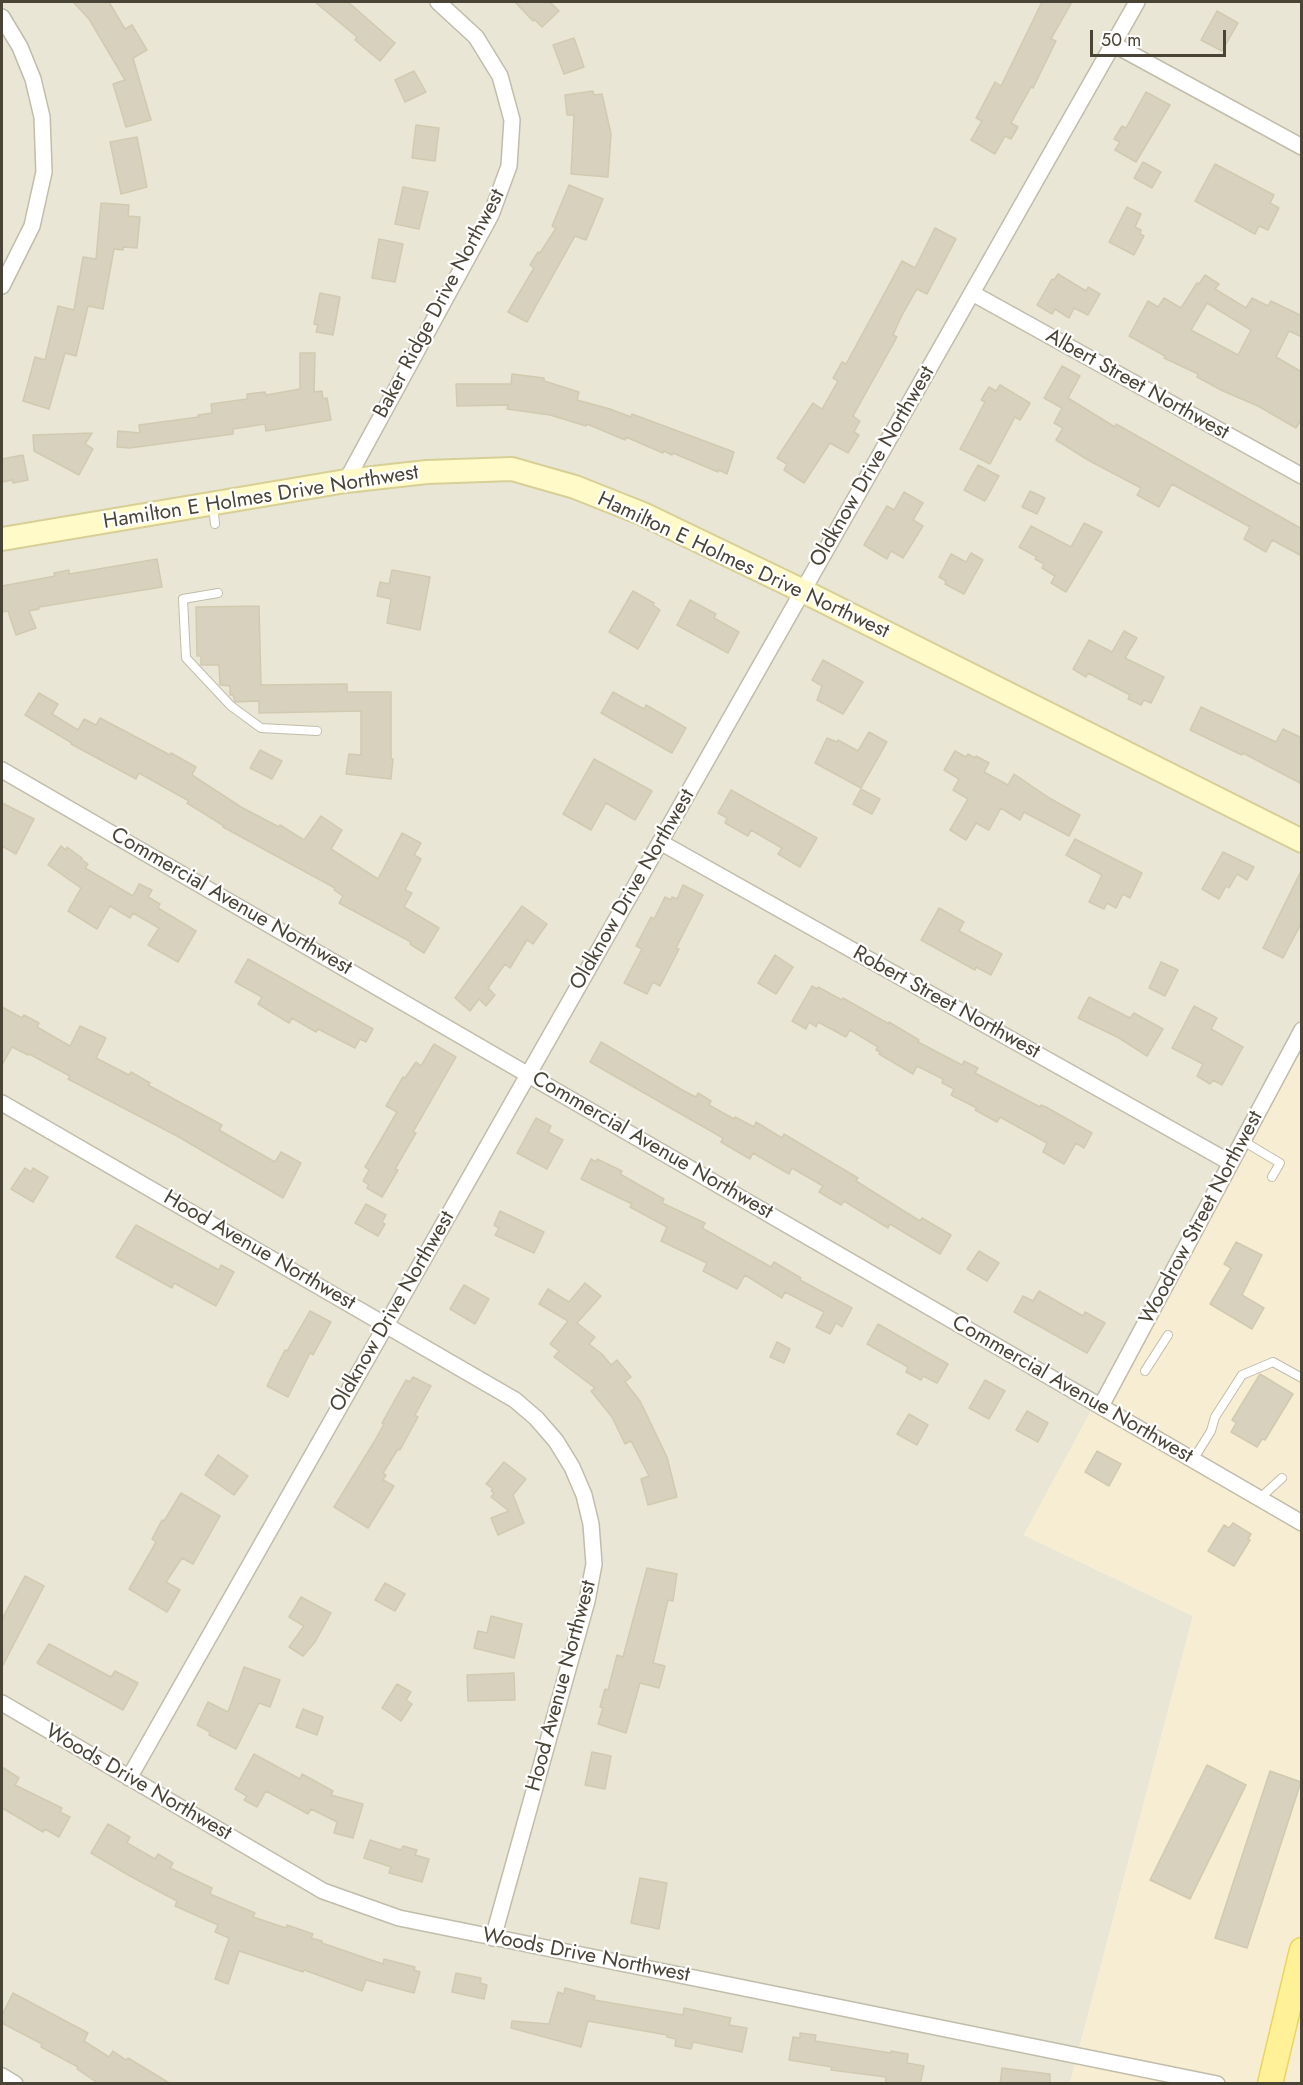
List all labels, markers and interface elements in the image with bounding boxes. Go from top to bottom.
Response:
scale bar [1093,18,1230,56]
text: 50 m [1101,27,1141,53]
street label: Baker Ridge Drive Northwest [369,185,511,423]
street label: Albert Street Northwest [1041,324,1233,446]
street label: Oldknow Drive Northwest [805,362,941,572]
street label: Hamilton E Holmes Drive Northwest [102,461,420,535]
street label: Hamilton E Holmes Drive Northwest [593,487,893,645]
street label: Oldknow Drive Northwest [565,785,701,995]
street label: Commercial Avenue Northwest [106,823,356,981]
street label: Robert Street Northwest [848,941,1044,1065]
street label: Commercial Avenue Northwest [527,1067,777,1225]
street label: Woodrow Street Northwest [1135,1107,1269,1329]
street label: Hood Avenue Northwest [159,1186,359,1316]
street label: Oldknow Drive Northwest [325,1207,461,1417]
street label: Commercial Avenue Northwest [947,1311,1197,1469]
street label: Hood Avenue Northwest [522,1578,602,1794]
street label: Woods Drive Northwest [40,1719,236,1847]
street label: Woods Drive Northwest [480,1924,692,1988]

